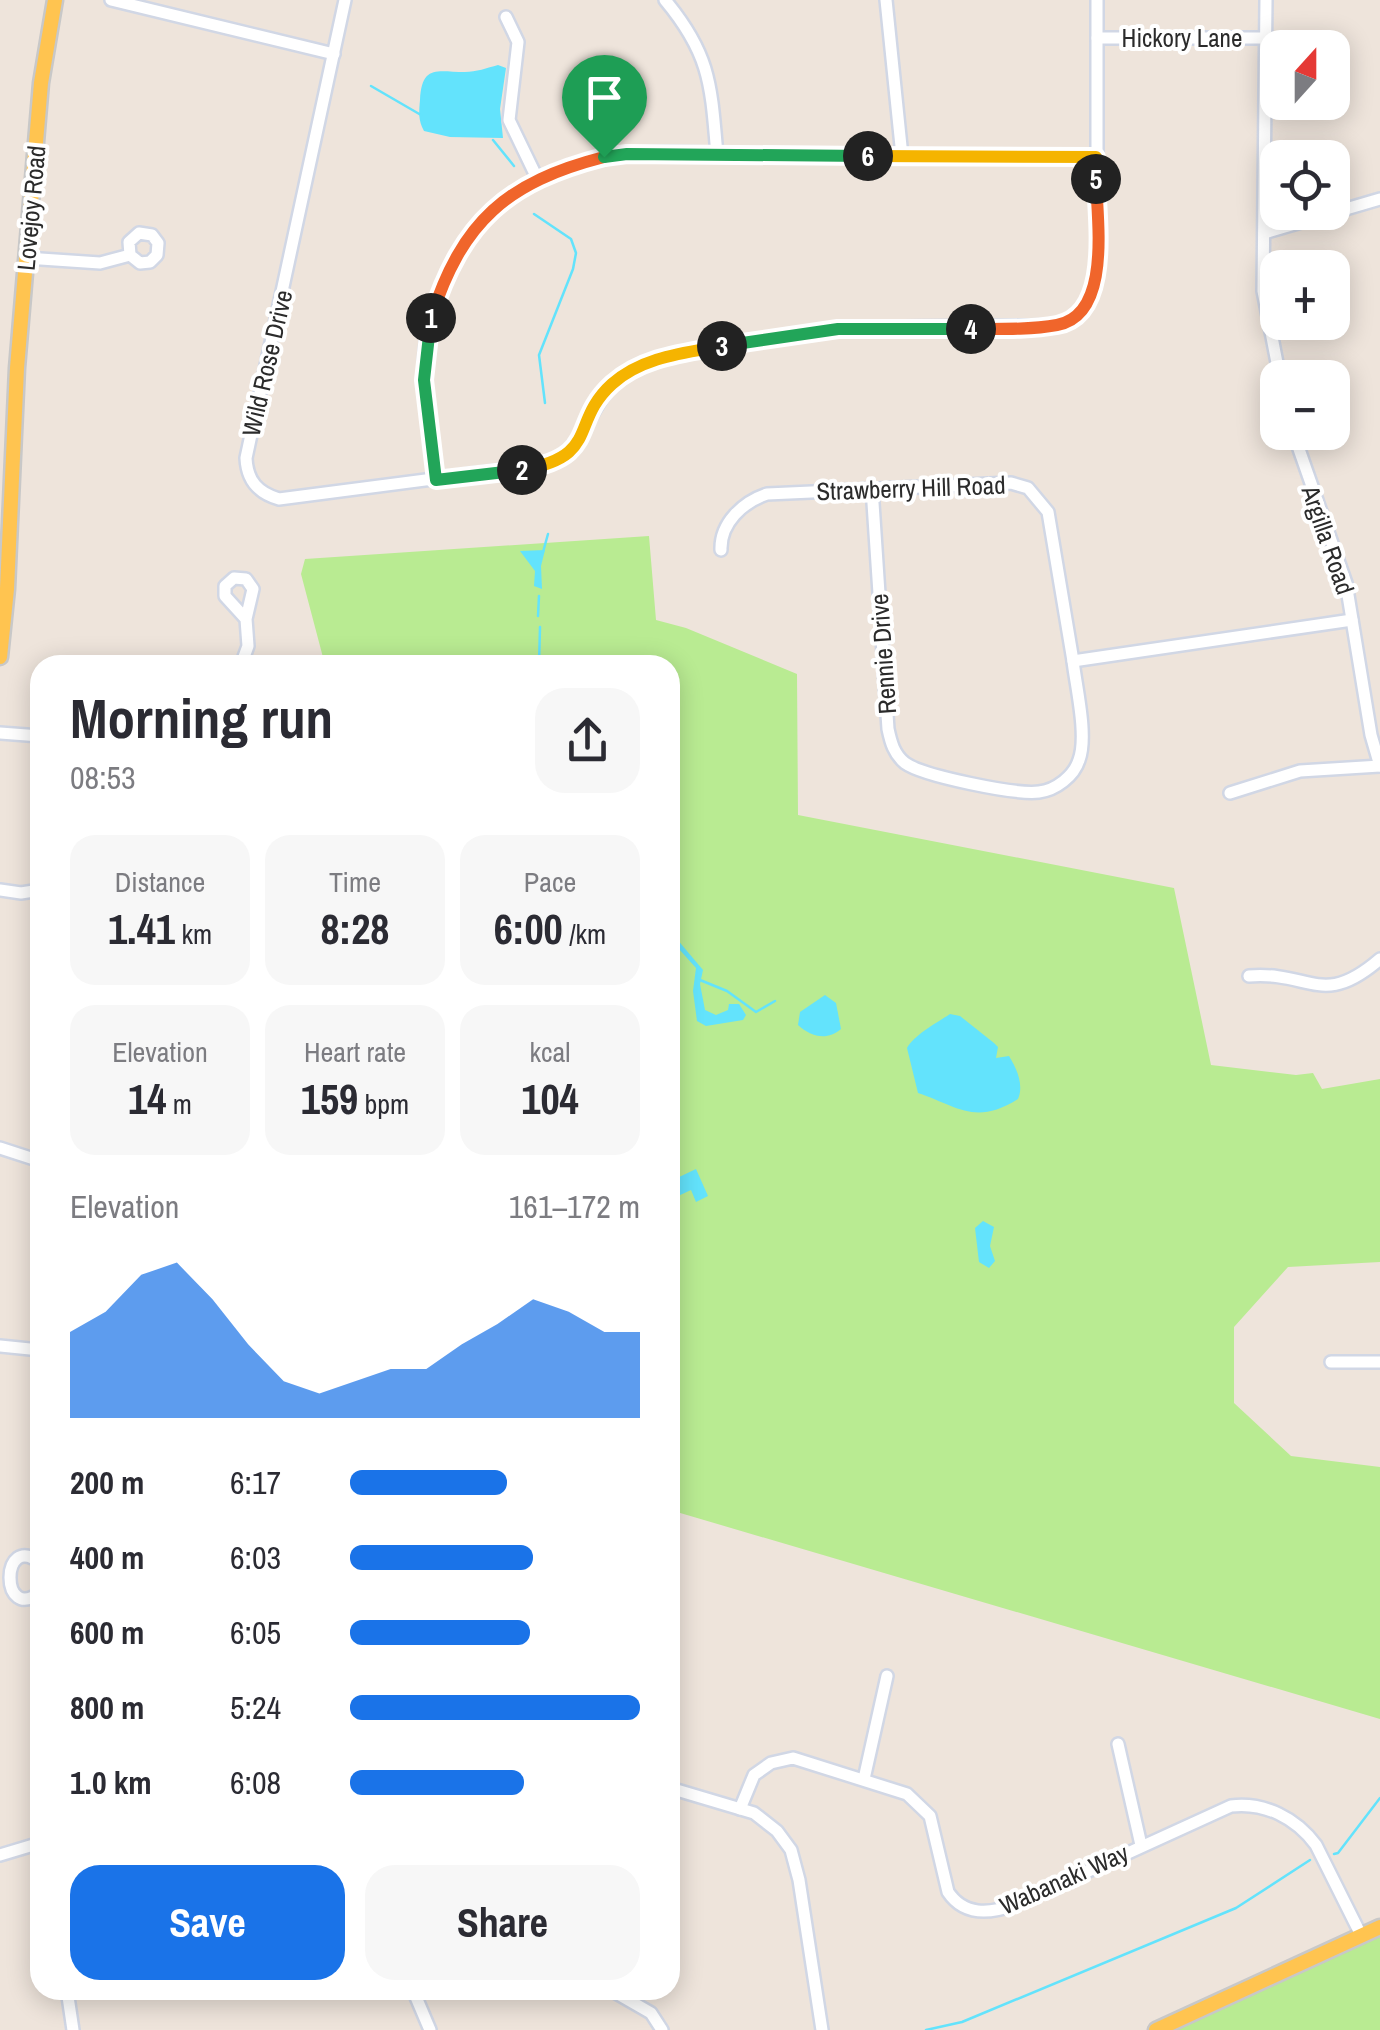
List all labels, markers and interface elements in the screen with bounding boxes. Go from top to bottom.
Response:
street label: Hickory Lane [1122,21,1242,55]
north arrow [1260,30,1350,120]
map controls [1260,30,1350,450]
pin [562,55,647,158]
icon: arrive [577,70,632,125]
pin: 6 [843,131,893,181]
text: 6 [862,137,874,175]
button: locate [1260,140,1350,230]
street label: Lovejoy Road [9,144,53,272]
pin: 5 [1071,154,1121,204]
text: 5 [1090,160,1102,198]
button: + [1260,250,1350,340]
street label: Wild Rose Drive [234,286,300,440]
pin: 1 [406,293,456,343]
text: 1 [425,299,437,337]
pin: 4 [946,304,996,354]
text: 4 [965,310,977,348]
pin: 3 [697,321,747,371]
text: 3 [716,327,728,365]
button: − [1260,360,1350,450]
pin: 2 [497,445,547,495]
text: 2 [516,451,528,489]
street label: Strawberry Hill Road [816,468,1006,508]
street label: Argilla Road [1293,480,1362,599]
street label: Rennie Drive [862,593,904,715]
text: Morning run [70,681,333,755]
button: share [535,688,640,793]
text: 08:53 [70,756,136,799]
text: Distance [115,863,205,901]
text: Time [329,863,381,901]
text: Pace [524,863,576,901]
text: 1.41 [108,901,175,957]
text: 8:28 [321,901,389,957]
text: 6:00 [494,901,563,957]
text: km [175,915,212,953]
text: /km [563,915,606,953]
text: Elevation [112,1033,208,1071]
text: Heart rate [304,1033,406,1071]
text: kcal [530,1033,570,1071]
text: 14 [128,1071,166,1127]
text: 159 [301,1071,358,1127]
text: 104 [521,1071,579,1127]
text: m [166,1085,192,1123]
text: bpm [358,1085,409,1123]
text: Elevation [70,1185,179,1228]
text: 161–172 m [509,1185,640,1228]
text: 200 m [70,1461,144,1504]
text: 6:17 [230,1461,281,1504]
text: 400 m [70,1536,144,1579]
text: 6:03 [230,1536,281,1579]
text: 600 m [70,1611,144,1654]
text: 6:05 [230,1611,281,1654]
text: 800 m [70,1686,144,1729]
text: 5:24 [230,1686,281,1729]
text: 1.0 km [70,1761,152,1804]
text: 6:08 [230,1761,281,1804]
street label: Wabanaki Way [994,1835,1134,1922]
button: Save [70,1865,345,1980]
button: Share [365,1865,640,1980]

